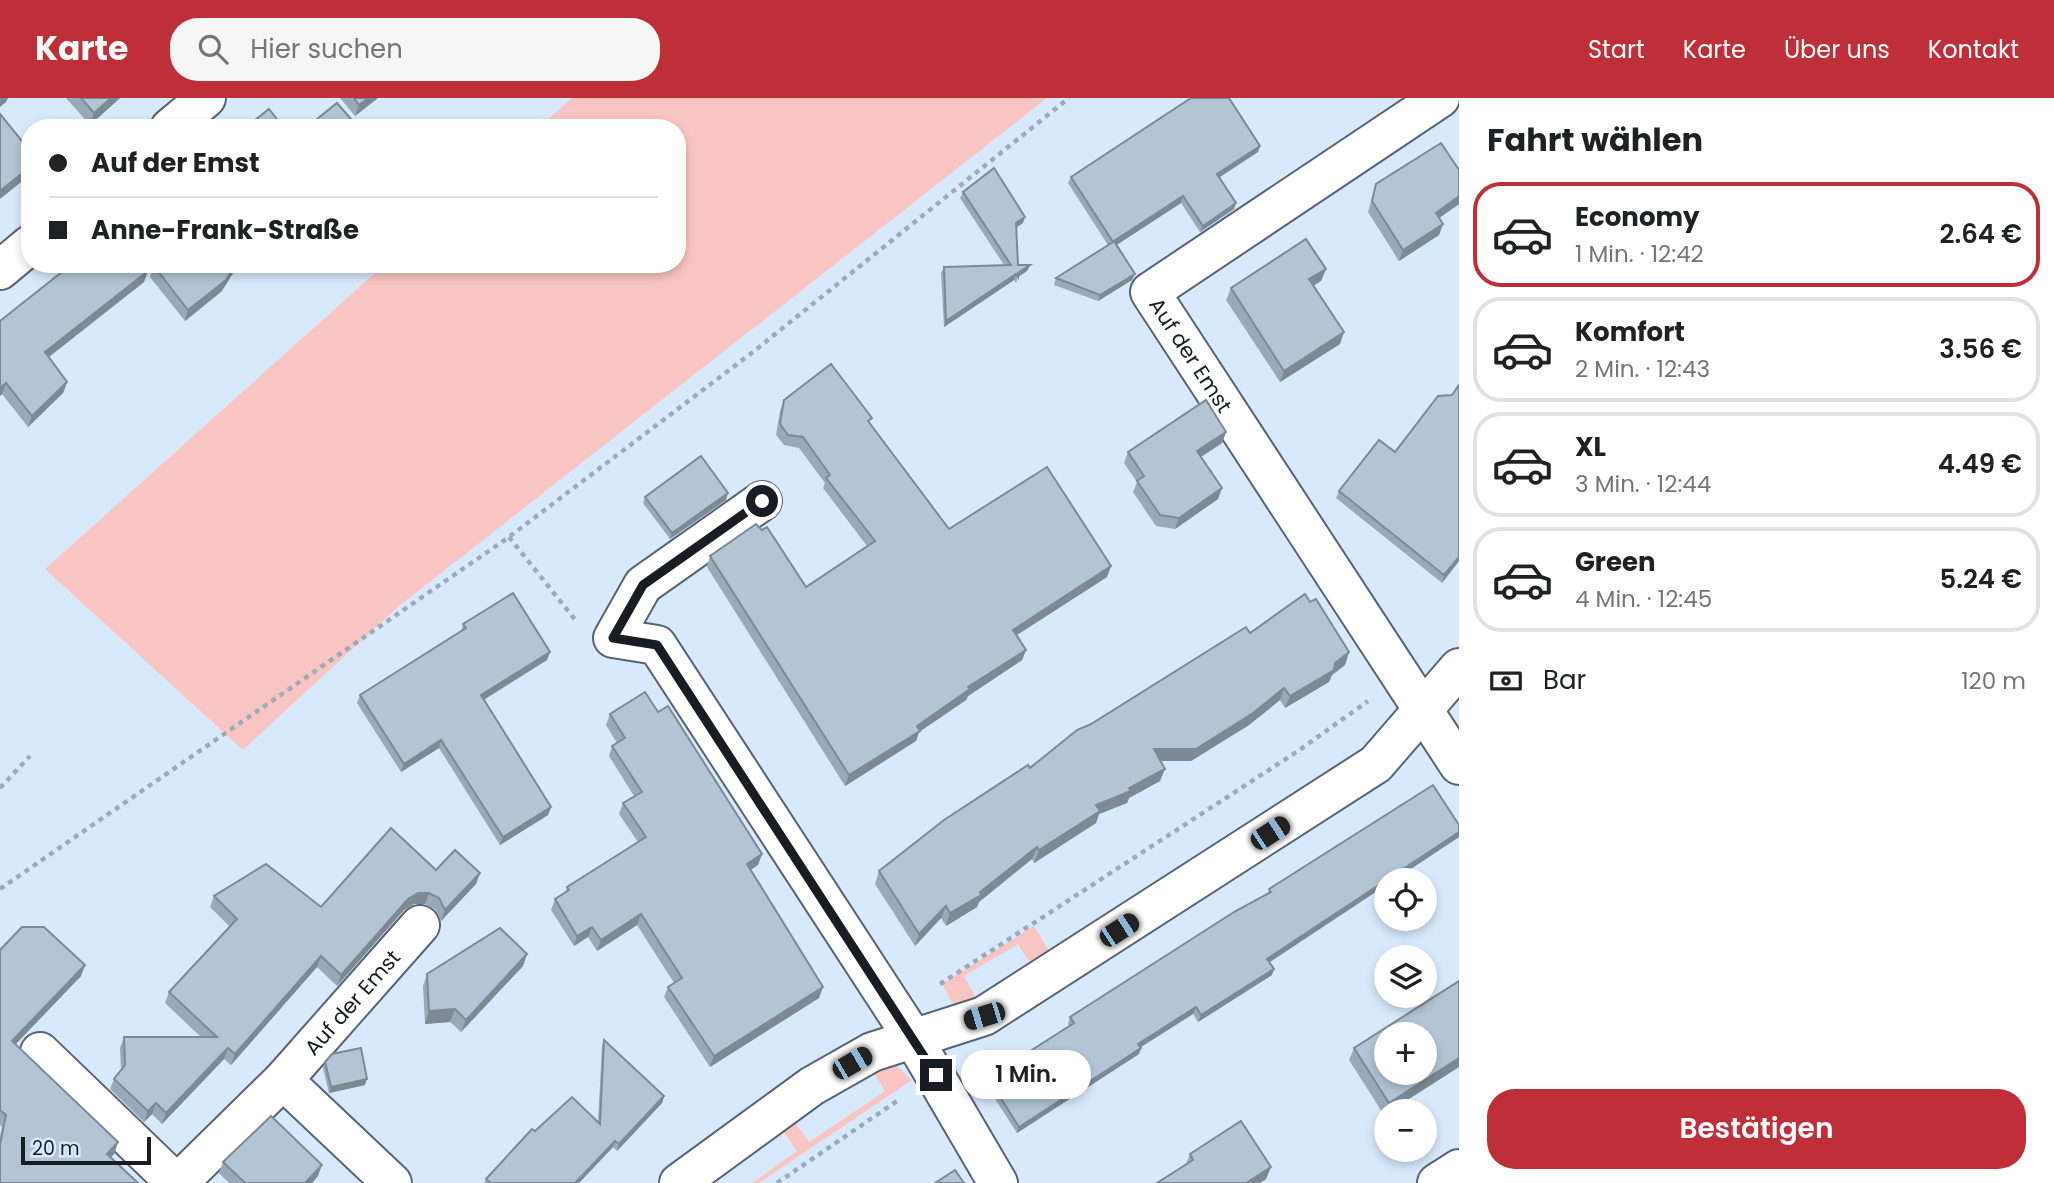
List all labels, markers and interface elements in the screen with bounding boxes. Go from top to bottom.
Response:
search box [170,18,660,81]
text: Karte [35,25,128,72]
icon: search [194,30,232,68]
text: Hier suchen [250,31,403,67]
text: Start [1588,33,1645,66]
text: Karte [1683,33,1746,66]
text: Über uns [1784,33,1890,66]
text: Kontakt [1928,33,2019,66]
text: Fahrt wählen [1487,117,1703,162]
text: Auf der Emst [91,145,260,181]
text: Economy [1575,199,1699,235]
icon: car [1491,203,1554,266]
text: Anne-Frank-Straße [91,212,359,248]
text: 2.64 € [1940,216,2022,252]
text: 1 Min. · 12:42 [1575,238,1704,270]
street label: Auf der Emst [1143,292,1239,418]
text: Komfort [1575,314,1685,350]
icon: car [1491,318,1554,381]
text: 3.56 € [1939,331,2022,367]
text: 2 Min. · 12:43 [1575,353,1710,385]
text: XL [1575,429,1606,465]
icon: car [1491,433,1554,496]
text: 4.49 € [1938,446,2022,482]
text: 3 Min. · 12:44 [1575,468,1711,500]
route start [746,485,778,517]
text: Green [1575,544,1656,580]
icon: car [1491,548,1554,611]
text: 5.24 € [1939,561,2022,597]
text: 4 Min. · 12:45 [1575,583,1712,615]
icon: cash [1487,662,1525,700]
text: Bar [1543,662,1586,698]
text: 120 m [1961,665,2026,697]
car [1247,813,1294,853]
map controls [1374,868,1437,1162]
button: locate [1374,868,1437,931]
car [1096,910,1143,950]
street label: Auf der Emst [297,943,406,1061]
button: layers [1374,945,1437,1008]
car [961,1000,1008,1032]
button: + [1374,1022,1437,1085]
car [829,1043,876,1083]
callout: 1 Min. [960,1051,1090,1100]
text: 1 Min. [995,1058,1057,1090]
route end [920,1059,952,1091]
button: Bestätigen [1487,1089,2026,1169]
button: − [1374,1099,1437,1162]
scale bar [21,1134,150,1166]
text: 20 m [32,1135,80,1162]

